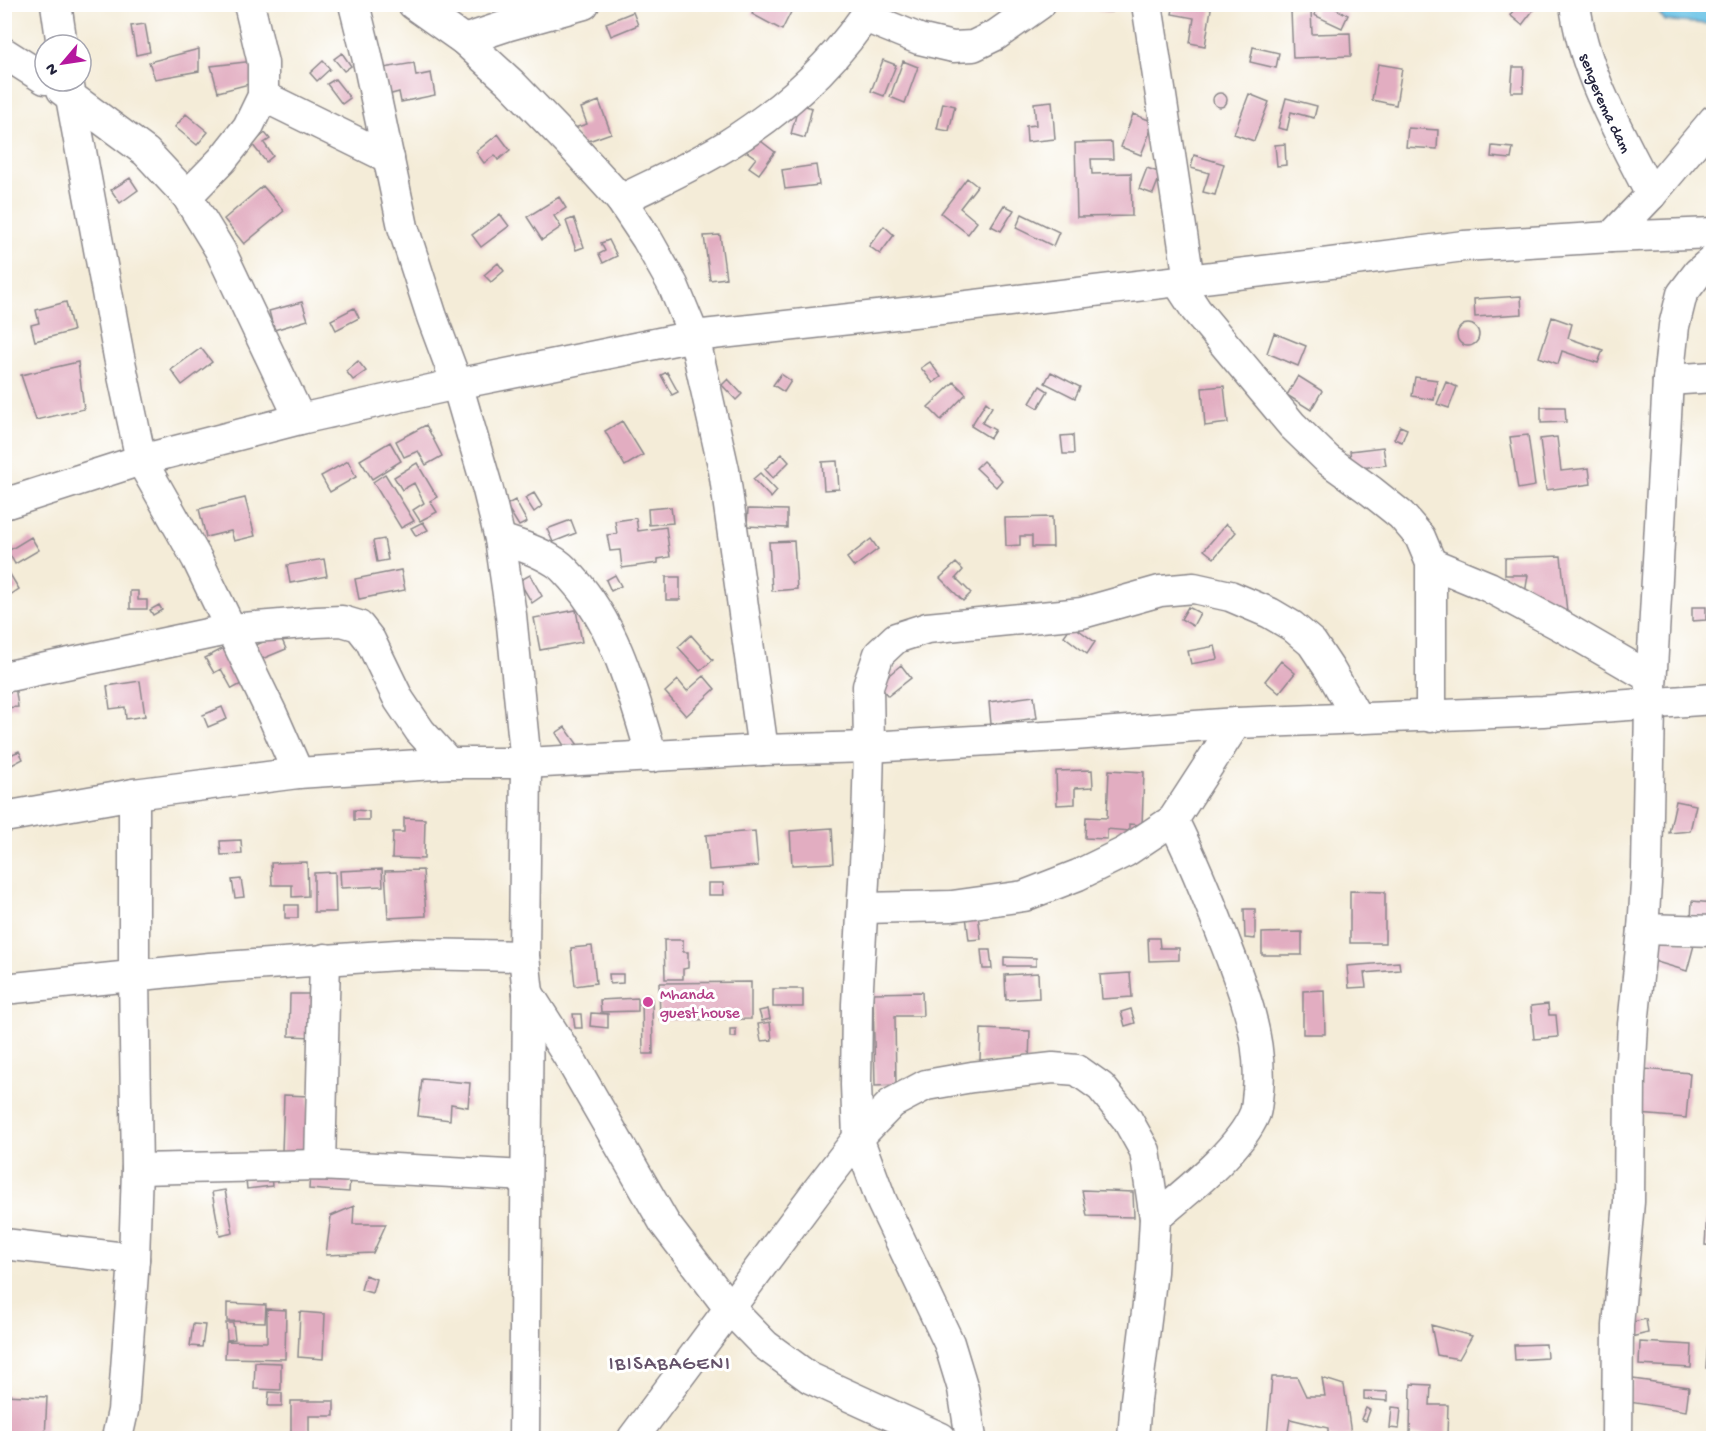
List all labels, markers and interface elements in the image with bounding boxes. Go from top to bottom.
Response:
north arrow [33,33,93,93]
street label: sengerema dam [1573,52,1634,158]
text: N [42,59,64,78]
place label: Mhanda guest house [660,987,740,1024]
marker: Mhanda guest house [641,995,655,1009]
district label: IBISABAGENI [609,1354,731,1377]

